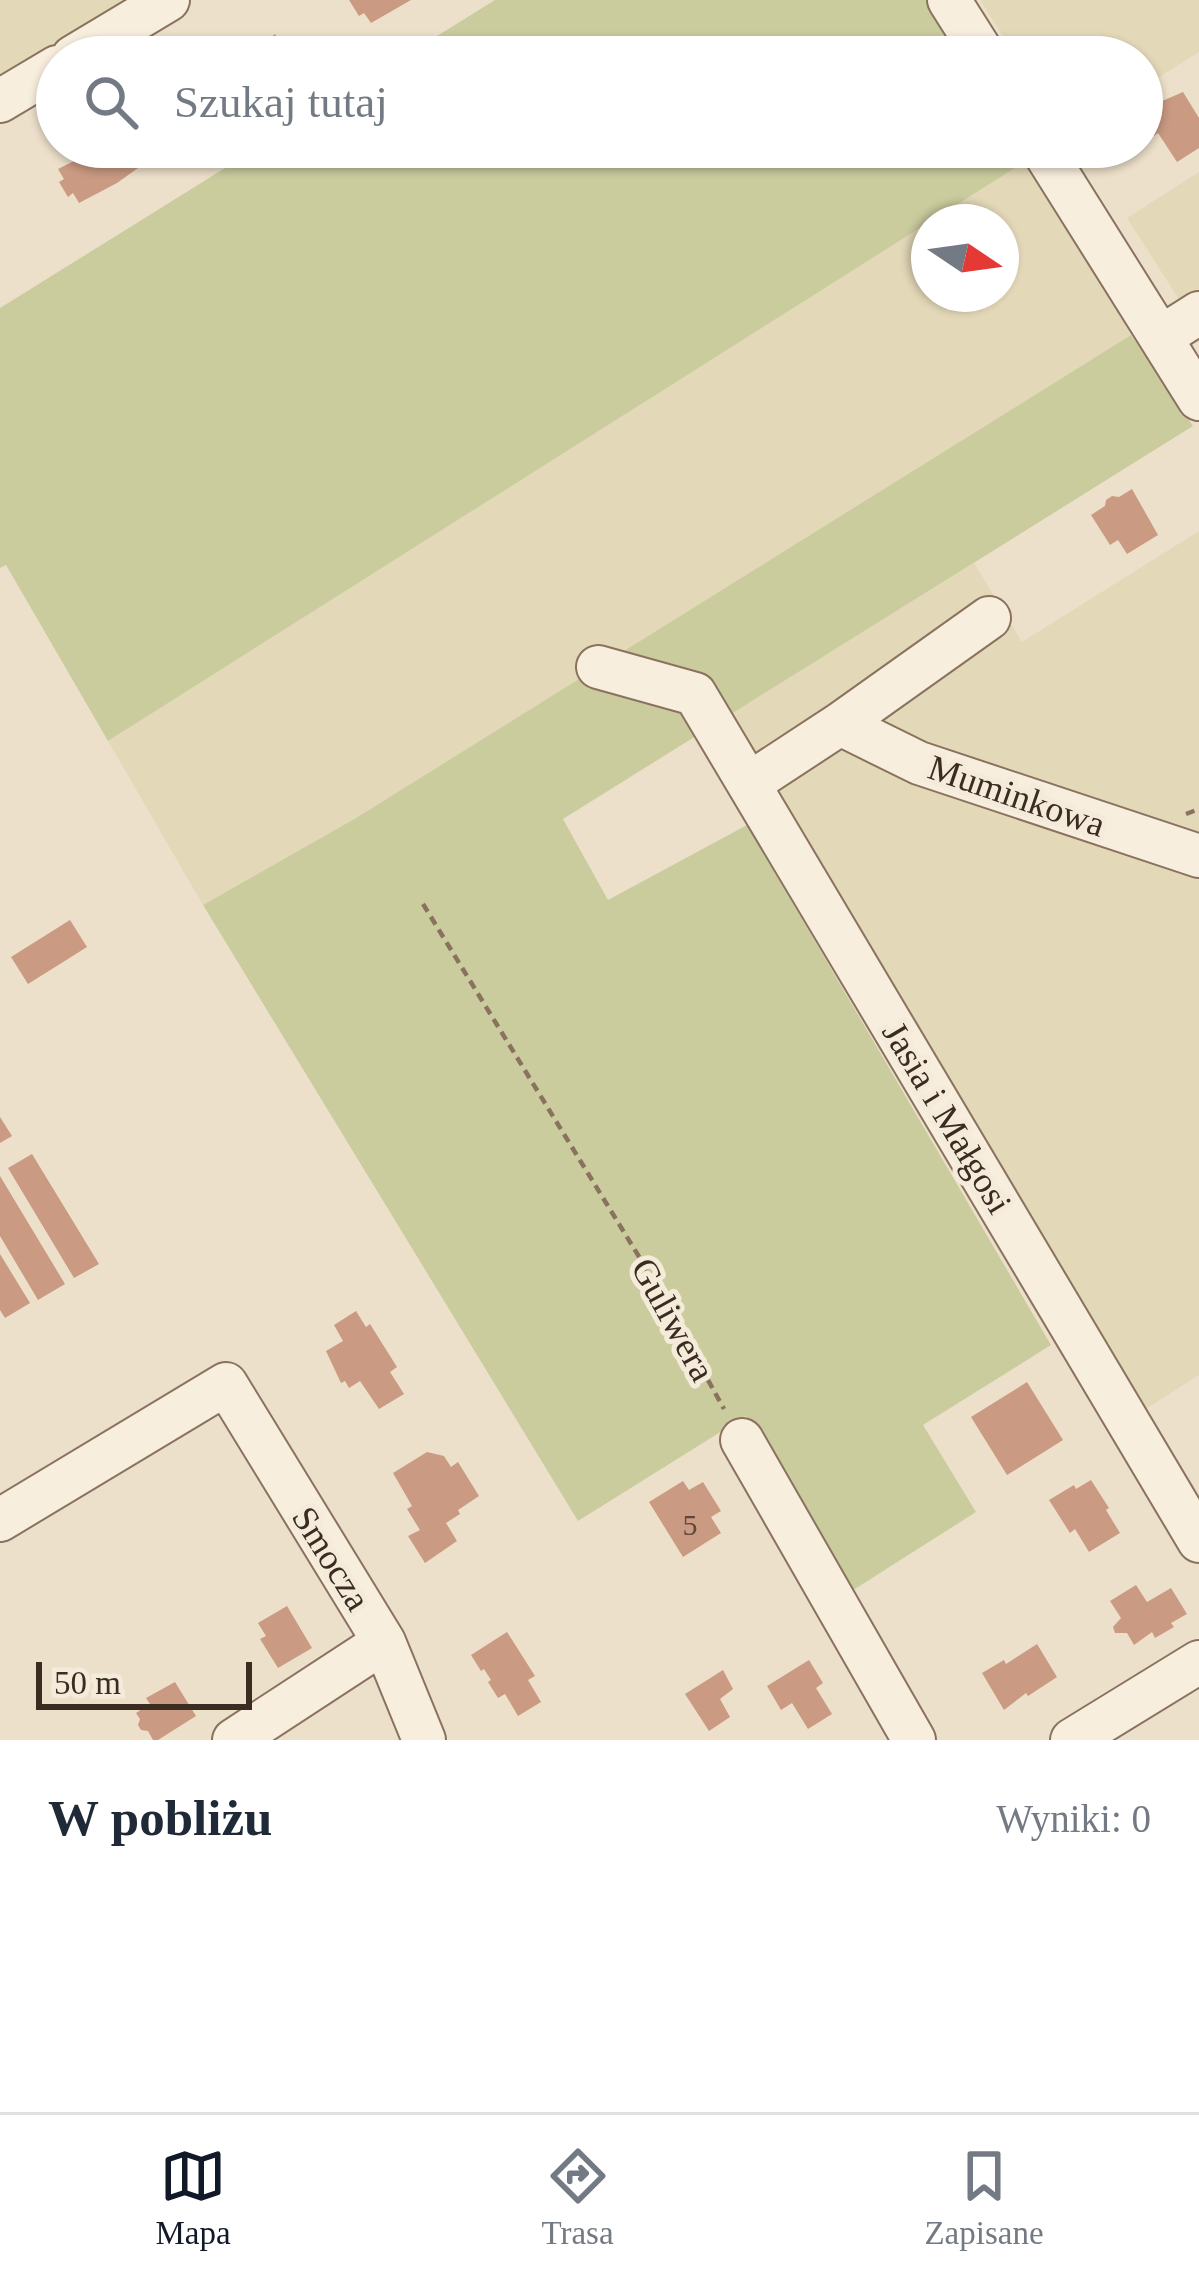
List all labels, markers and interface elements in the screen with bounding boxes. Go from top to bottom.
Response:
search box [36,36,1163,168]
icon: search [78,69,144,135]
text: Szukaj tutaj [174,77,388,127]
north arrow [911,204,1019,312]
street label: Muminkowa [923,747,1110,845]
street label: Jasia i Małgosi [874,1015,1020,1220]
street label: Guliwera [623,1251,723,1388]
street label: Smocza [284,1500,378,1617]
house number: 5 [683,1508,698,1541]
scale bar [36,1656,252,1709]
text: 50 m [54,1665,121,1701]
text: W pobliżu [48,1790,272,1846]
text: Wyniki: 0 [996,1797,1151,1840]
tab: Mapa [155,2143,231,2252]
tab: Trasa [541,2143,614,2252]
tab: Zapisane [924,2143,1044,2252]

